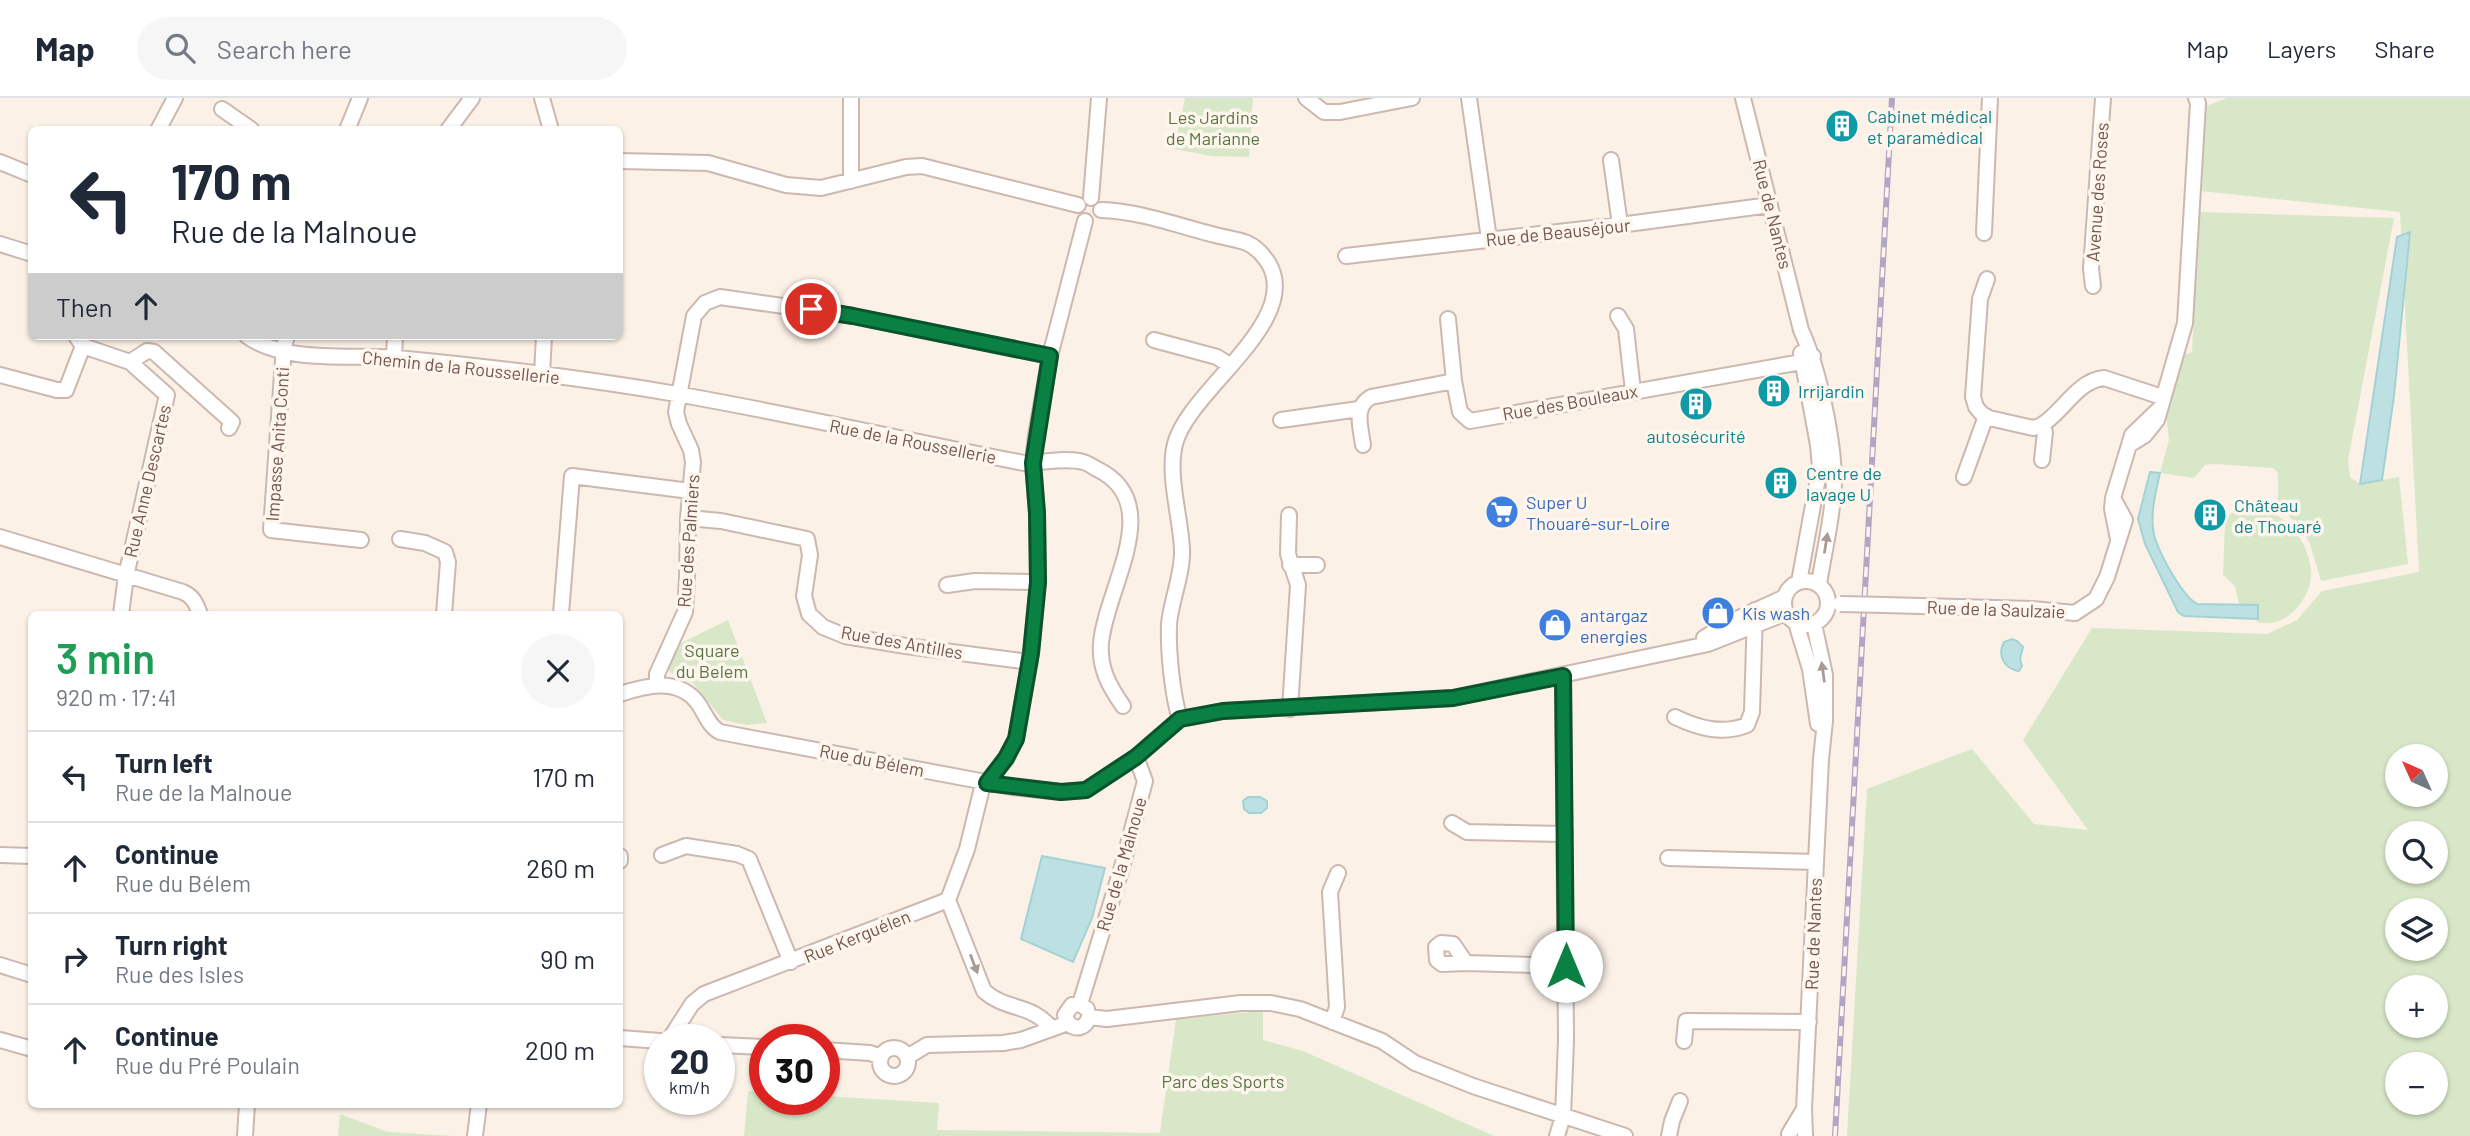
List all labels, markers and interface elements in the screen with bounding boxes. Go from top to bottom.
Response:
search box [137,17,627,80]
text: Map [35,28,95,68]
icon: search [161,29,199,67]
text: Search here [217,33,352,64]
text: Map [2186,34,2229,63]
text: Layers [2267,34,2336,63]
text: Share [2374,34,2435,63]
place label: Cabinet médical et paramédical [1867,105,1992,148]
park label: Les Jardins de Marianne [1166,106,1260,149]
building icon: Cabinet médical et paramédical [1823,107,1861,145]
street label: Avenue des Roses [2081,121,2113,263]
text: 170 m [171,151,291,210]
icon: left [56,154,147,245]
street label: Rue de Nantes [1749,157,1797,271]
text: Rue de la Malnoue [171,211,418,249]
street label: Rue de Beauséjour [1485,213,1632,251]
pin [781,279,841,339]
icon: ahead [127,287,165,325]
icon: arrive [792,290,830,328]
text: Then [56,291,113,322]
street label: Chemin de la Roussellerie [361,346,561,388]
street label: Impasse Anita Conti [261,366,293,522]
building icon: Irrijardin [1755,372,1793,410]
street label: Rue des Bouleaux [1501,379,1640,425]
place label: Irrijardin [1798,380,1865,402]
building icon: autosécurité [1677,385,1715,423]
street label: Rue Anne Descartes [119,402,175,560]
street label: Rue de la Roussellerie [828,414,998,468]
place label: autosécurité [1646,425,1746,447]
place label: Centre de lavage U [1806,462,1882,505]
building icon: Centre de lavage U [1762,464,1800,502]
street label: Rue des Palmiers [672,474,704,608]
place label: Super U Thouaré-sur-Loire [1526,491,1670,534]
supermarket icon: Super U Thouaré-sur-Loire [1483,493,1521,531]
place label: Château de Thouaré [2234,494,2322,537]
building icon: Château de Thouaré [2191,496,2229,534]
one-way arrow [1821,532,1832,554]
shop icon: Kis wash [1699,594,1737,632]
street label: Rue de la Saulzaie [1926,596,2066,622]
place label: Kis wash [1742,602,1810,624]
place label: antargaz energies [1580,604,1648,647]
shop icon: antargaz energies [1536,606,1574,644]
street label: Rue des Antilles [839,620,965,664]
text: 3 min [56,632,155,682]
button: close [521,634,595,708]
park label: Square du Belem [676,639,748,682]
one-way arrow [1818,661,1829,683]
text: 920 m · 17:41 [56,683,176,711]
street label: Rue du Bélem [818,739,926,781]
north arrow [2385,744,2448,807]
map controls [2385,744,2448,1115]
text: Turn left [115,747,213,778]
icon: left [56,758,94,796]
text: 170 m [532,761,595,792]
text: Rue de la Malnoue [115,778,292,806]
street label: Rue de la Malnoue [1091,794,1151,934]
button: search [2385,821,2448,884]
text: Continue [115,838,219,869]
icon: ahead [56,849,94,887]
text: 260 m [526,852,595,883]
text: Rue du Bélem [115,869,251,897]
street label: Rue de Nantes [1800,877,1826,991]
button: layers [2385,898,2448,961]
street label: Rue Kerguélen [801,905,913,967]
text: Turn right [115,929,228,960]
position arrow [1529,929,1603,1003]
icon: right [56,940,94,978]
text: 90 m [540,943,595,974]
one-way arrow [968,953,979,974]
text: Rue des Isles [115,960,244,988]
button: + [2385,975,2448,1038]
text: Continue [115,1020,219,1051]
speed limit sign: 30 [749,1024,840,1115]
icon: ahead [56,1031,94,1069]
text: 200 m [525,1034,595,1065]
text: 20 [670,1039,709,1081]
text: Rue du Pré Poulain [115,1051,300,1079]
button: − [2385,1052,2448,1115]
park label: Parc des Sports [1162,1070,1284,1092]
text: km/h [669,1076,710,1098]

